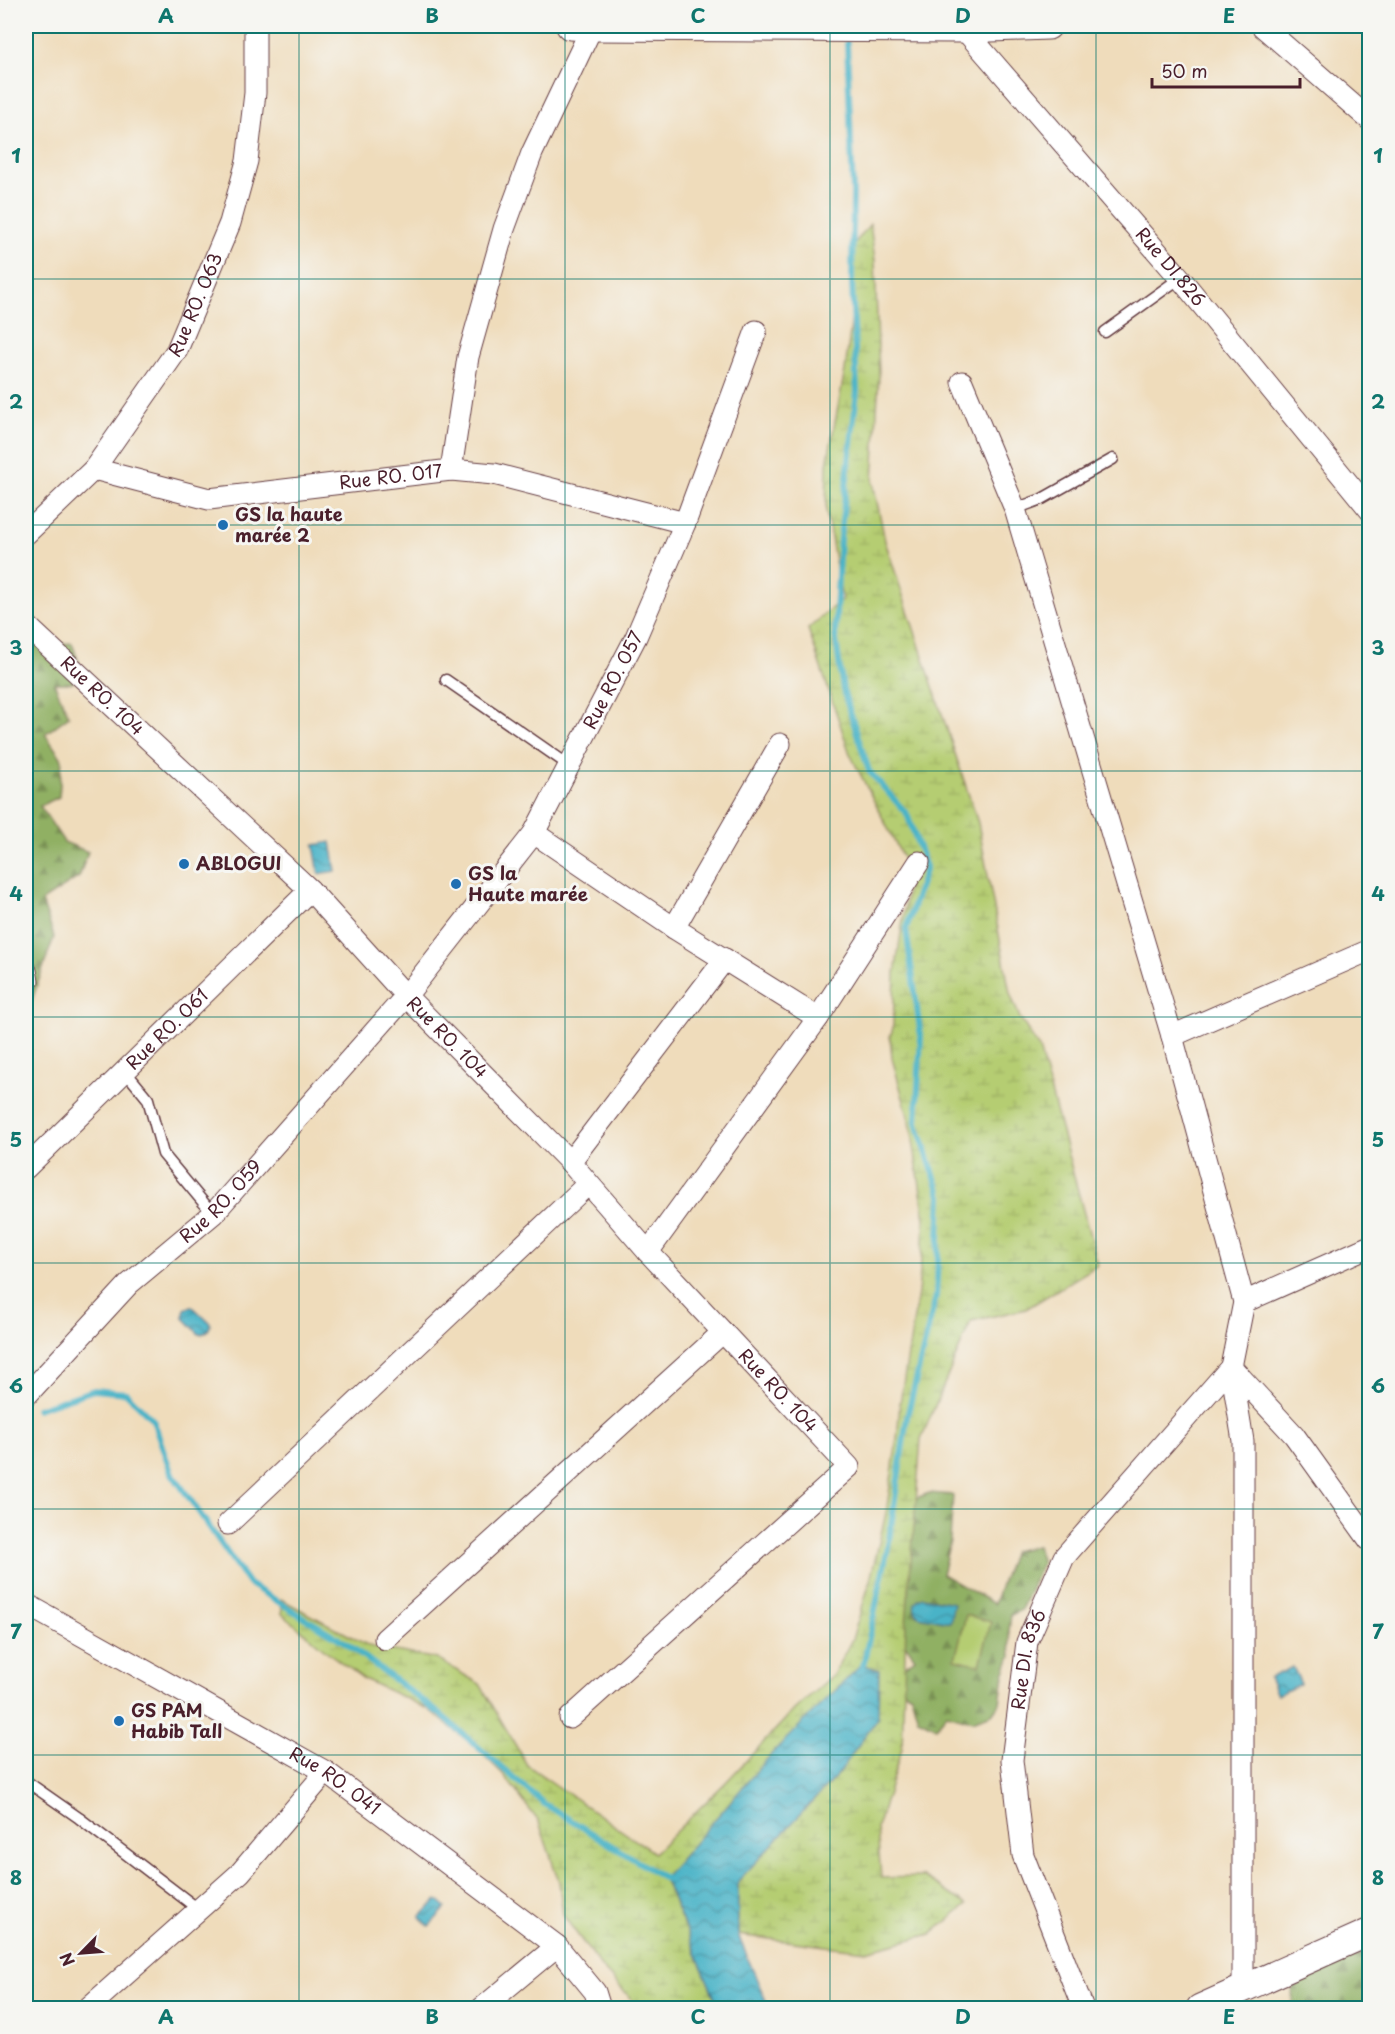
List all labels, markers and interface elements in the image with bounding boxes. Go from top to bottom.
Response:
text: A [158,0,174,30]
text: B [425,0,439,30]
text: C [690,0,706,30]
text: D [955,0,971,30]
text: E [1223,0,1235,30]
scale bar [1152,51,1300,89]
text: 50 m [1161,57,1208,84]
text: 1 [11,140,21,170]
text: 1 [1373,140,1383,170]
street label: Rue DI.826 [1130,221,1213,311]
street label: Rue RO. 063 [161,248,228,362]
text: 2 [9,386,23,416]
text: 2 [1371,386,1385,416]
street label: Rue RO. 017 [338,456,444,495]
place label: GS la haute marée 2 [235,500,343,548]
marker: GS la haute marée 2 [216,518,230,532]
street label: Rue RO. 057 [575,626,649,734]
text: 3 [9,632,23,662]
text: 3 [1371,632,1385,662]
street label: Rue RO. 104 [55,649,151,741]
place label: ABLOGUI [196,849,281,876]
marker: ABLOGUI [177,857,191,871]
place label: GS la Haute marée [468,859,588,907]
marker: GS la Haute marée [449,877,463,891]
text: 4 [9,878,23,908]
text: 4 [1371,878,1385,908]
street label: Rue RO. 061 [119,982,214,1075]
street label: Rue RO. 104 [401,989,495,1084]
text: 5 [10,1124,22,1154]
text: 5 [1372,1124,1384,1154]
street label: Rue RO. 059 [173,1153,268,1249]
street label: Rue RO. 104 [733,1342,825,1438]
text: 6 [9,1370,23,1400]
text: 6 [1371,1370,1385,1400]
street label: Rue DI. 836 [1004,1605,1052,1711]
text: 7 [10,1616,22,1646]
text: 7 [1372,1616,1384,1646]
place label: GS PAM Habib Tall [131,1696,222,1744]
marker: GS PAM Habib Tall [112,1714,126,1728]
street label: Rue RO. 041 [285,1739,387,1820]
text: 8 [10,1862,22,1892]
text: 8 [1372,1862,1384,1892]
north arrow [51,1923,111,1983]
text: N [53,1949,80,1971]
text: A [158,2001,174,2031]
text: B [425,2001,439,2031]
text: C [690,2001,706,2031]
text: D [955,2001,971,2031]
text: E [1223,2001,1235,2031]

